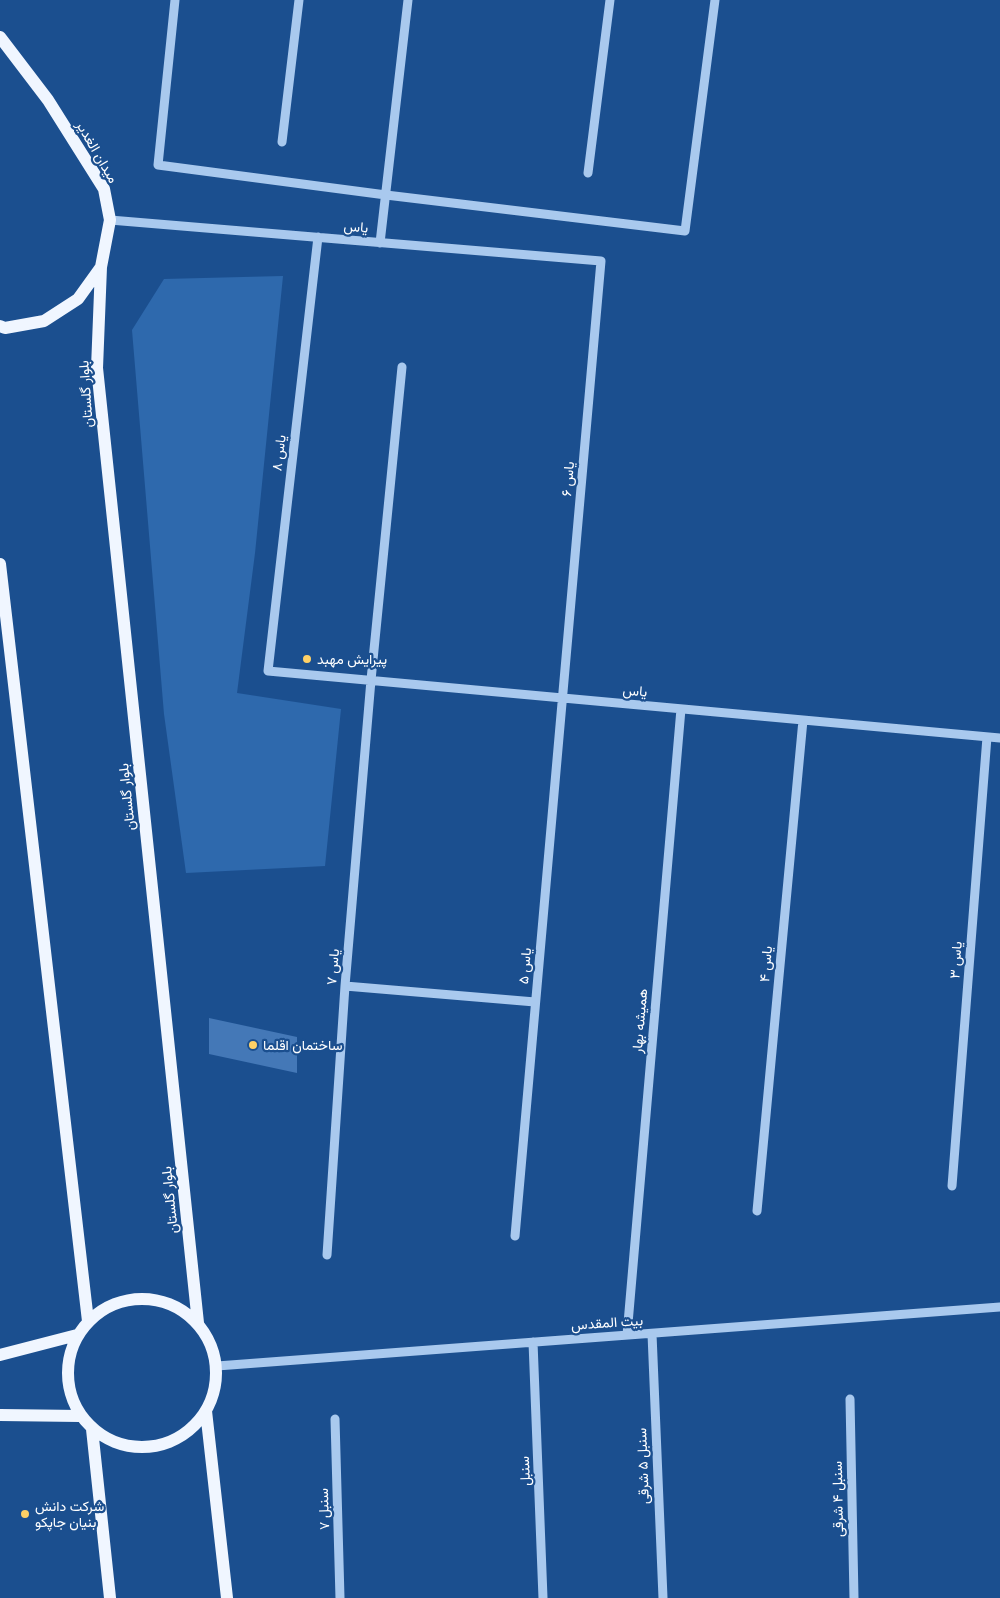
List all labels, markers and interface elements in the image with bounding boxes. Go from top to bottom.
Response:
street label: میدان الغدیر [72,118,122,186]
street label: یاس [343,218,369,236]
street label: بلوار گلستان [75,360,97,428]
street label: یاس ۸ [268,434,290,472]
street label: یاس ۶ [558,461,578,497]
place label: پیرایش مهبد [317,651,387,667]
marker: پیرایش مهبد [301,653,313,665]
street label: یاس [622,682,648,700]
street label: بلوار گلستان [115,763,139,831]
street label: یاس ۳ [946,941,966,979]
street label: یاس ۴ [756,945,776,983]
street label: یاس ۵ [515,947,535,985]
street label: یاس ۷ [323,948,343,986]
street label: همیشه بهار [629,988,651,1054]
place label: ساختمان اقلما [263,1037,343,1053]
marker: ساختمان اقلما [247,1039,259,1051]
street label: بلوار گلستان [158,1166,182,1234]
street label: بیت المقدس [570,1312,644,1334]
street label: سنبل ۵ شرقی [633,1428,653,1504]
street label: سنبل [516,1456,534,1486]
street label: سنبل ۴ شرقی [829,1461,847,1537]
street label: سنبل ۷ [315,1488,333,1530]
place label: شرکت دانش بنیان جاپکو [35,1498,104,1530]
marker: شرکت دانش بنیان جاپکو [19,1508,31,1520]

